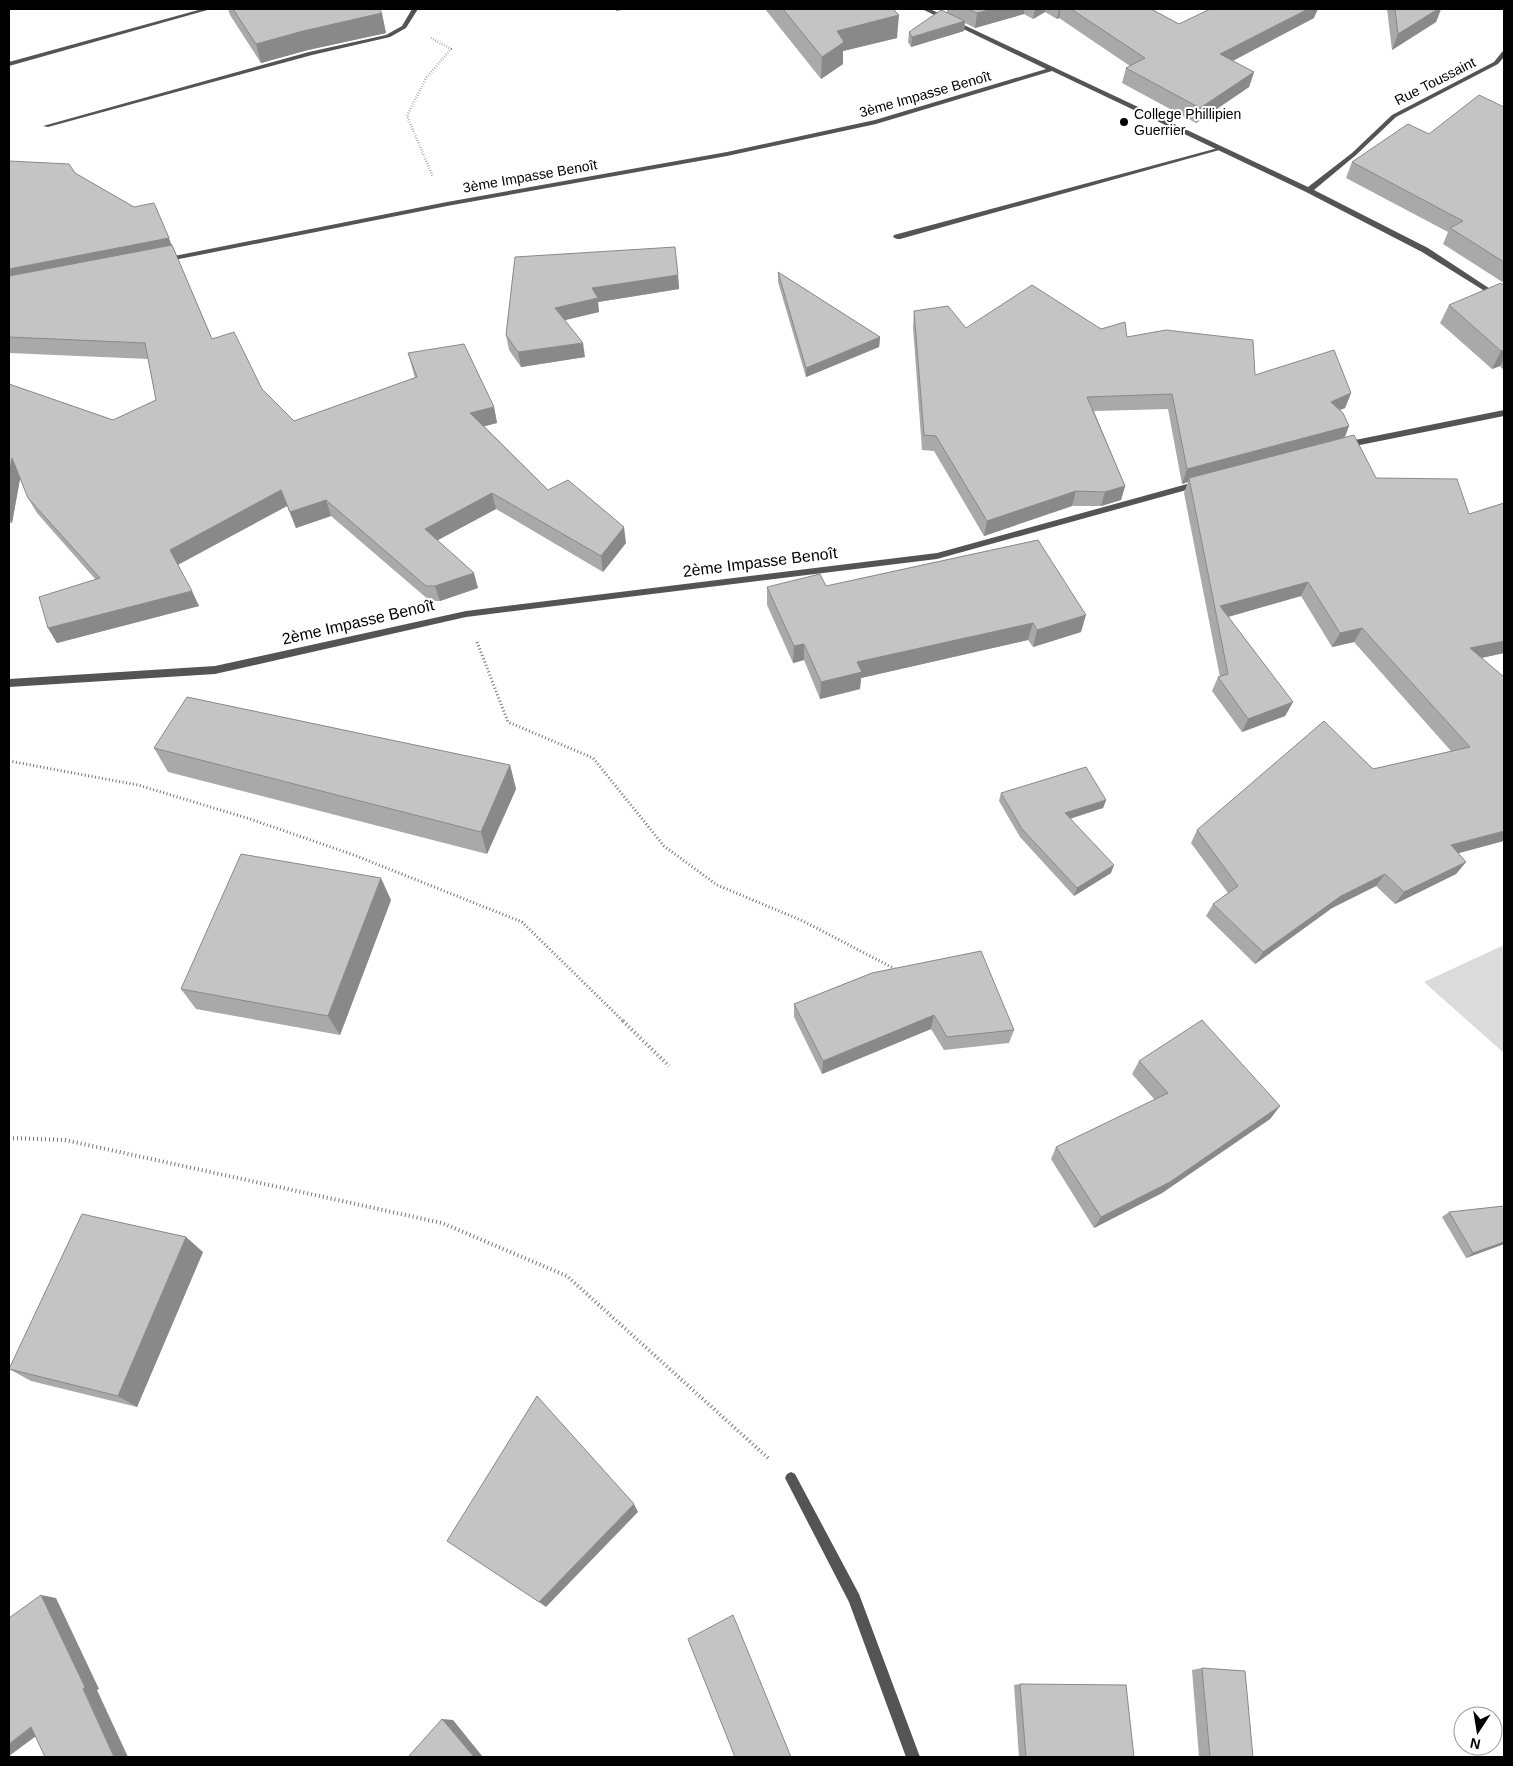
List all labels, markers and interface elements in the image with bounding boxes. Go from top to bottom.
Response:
street label: Rue Toussaint [1392,54,1478,108]
street label: 3ème Impasse Benoît [857,68,993,120]
place label: College Phillipien Guerrier [1134,106,1241,138]
marker: College Phillipien Guerrier [1118,116,1130,128]
street label: 3ème Impasse Benoît [462,156,599,196]
street label: 2ème Impasse Benoît [682,544,839,580]
street label: 2ème Impasse Benoît [280,596,436,648]
north arrow [1453,1706,1503,1756]
text: N [1469,1735,1482,1753]

